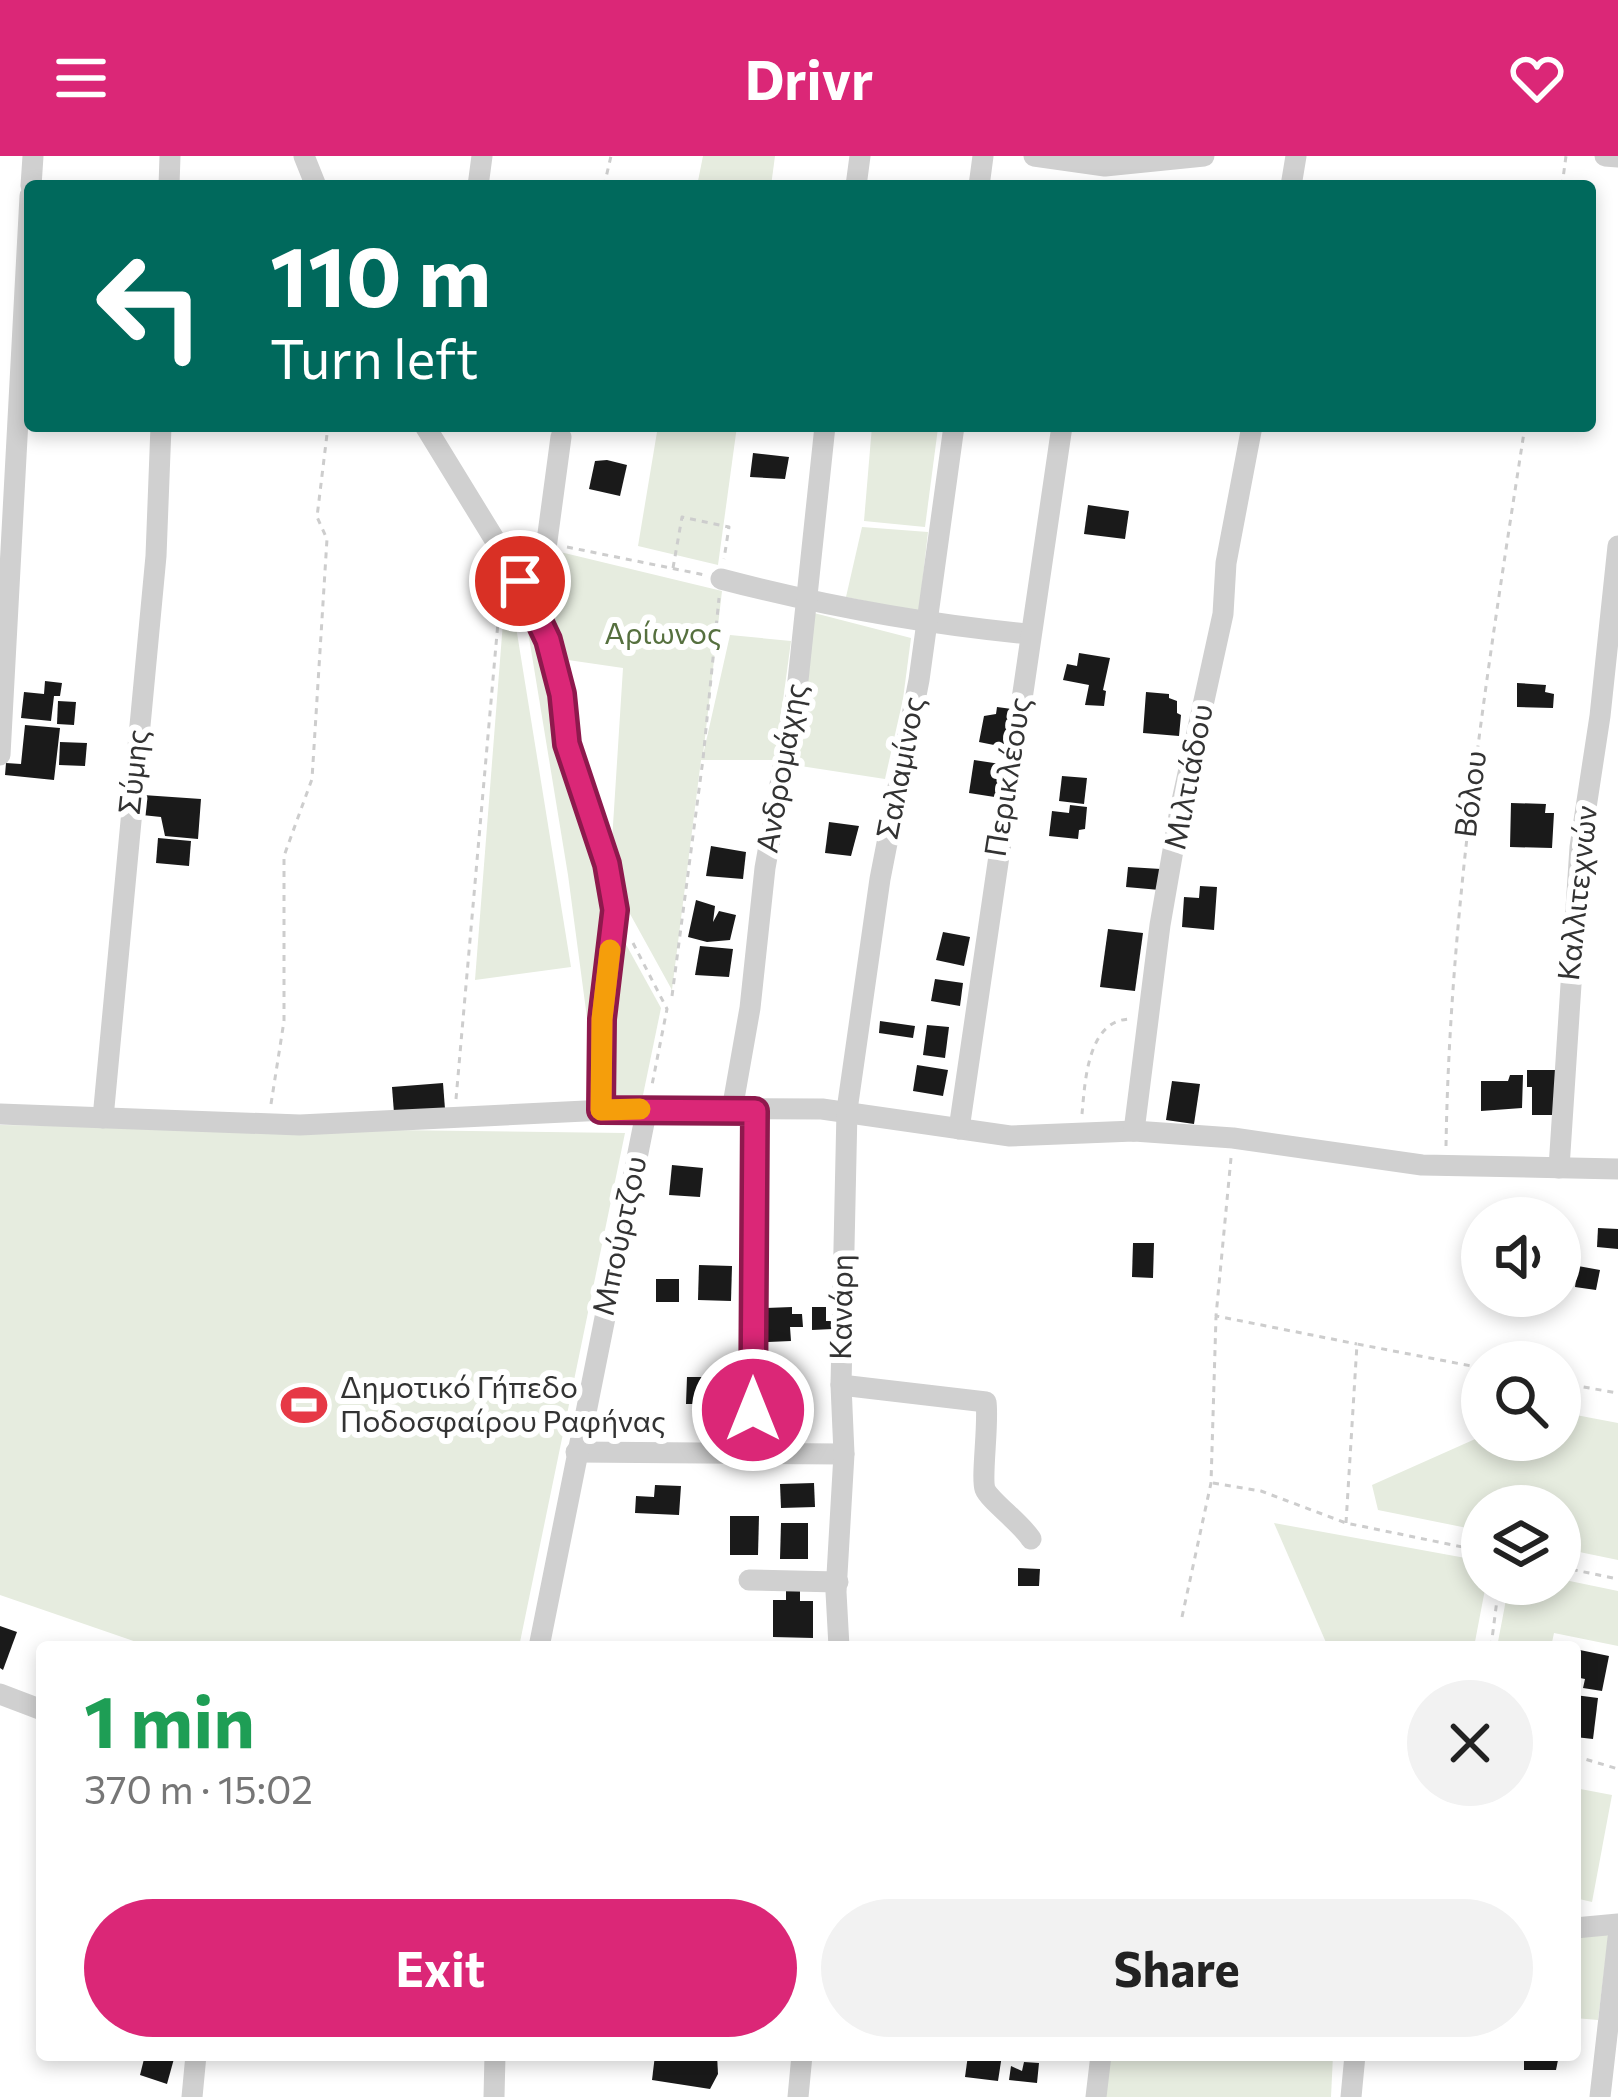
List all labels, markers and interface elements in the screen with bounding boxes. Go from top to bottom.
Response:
icon: menu [48,45,114,111]
text: Drivr [745,45,873,111]
icon: heart [1504,45,1570,111]
text: 110 m [270,222,491,324]
icon: left [72,228,228,384]
text: Turn left [270,324,478,390]
pin [469,530,571,632]
icon: arrive [487,548,553,614]
park label: Αρίωνος [604,613,722,650]
street label: Ανδρομάχης [746,680,813,855]
street label: Σαλαμίνος [867,693,930,842]
street label: Περικλέους [975,694,1036,859]
street label: Μιλτιάδου [1154,701,1219,852]
street label: Σύμης [109,727,154,816]
street label: Βόλου [1445,748,1492,839]
street label: Καλλιτεχνών [1548,803,1603,982]
street label: Μπούρτζου [583,1152,653,1319]
map controls [1461,1197,1581,1605]
button: sound [1461,1197,1581,1317]
street label: Κανάρη [820,1254,859,1360]
button: search [1461,1341,1581,1461]
position arrow [690,1347,816,1473]
place label: Δημοτικό Γήπεδο Ποδοσφαίρου Ραφήνας [340,1367,666,1438]
sports icon: Δημοτικό Γήπεδο Ποδοσφαίρου Ραφήνας [279,1380,329,1430]
button: layers [1461,1485,1581,1605]
text: 1 min [84,1675,255,1763]
button: close [1407,1680,1533,1806]
text: 370 m · 15:02 [84,1764,313,1812]
button: Exit [84,1899,797,2037]
button: Share [821,1899,1533,2037]

